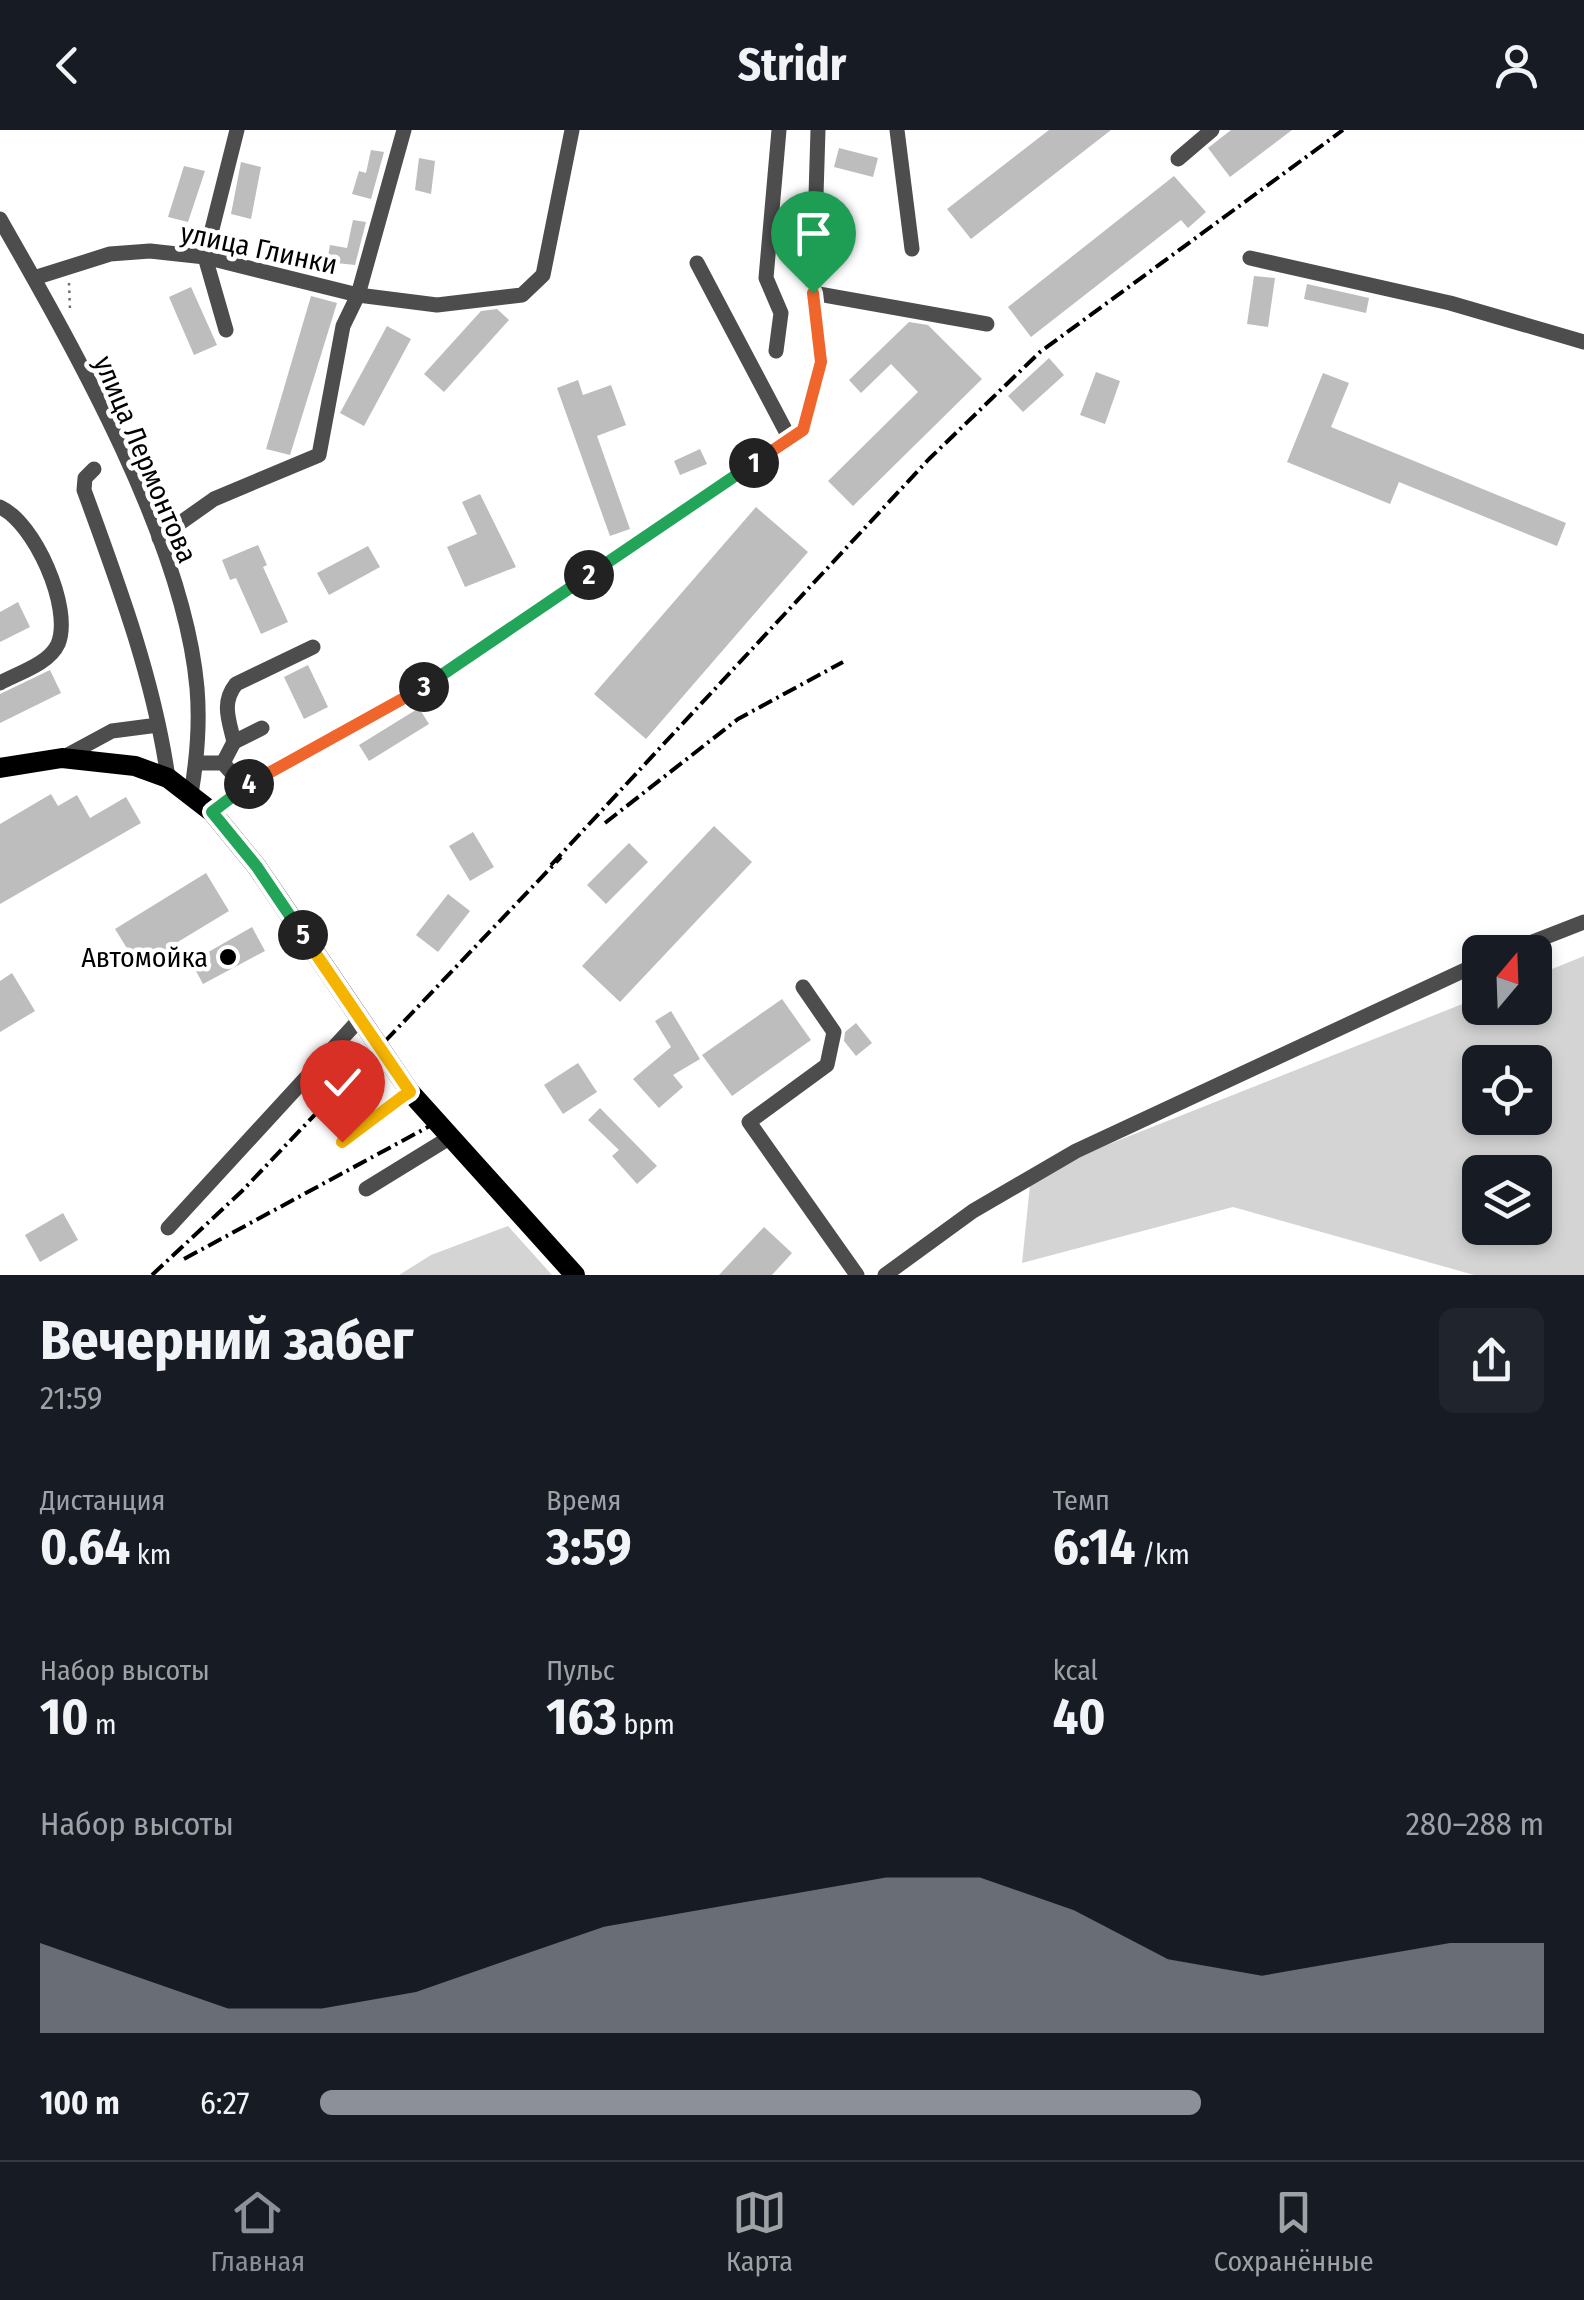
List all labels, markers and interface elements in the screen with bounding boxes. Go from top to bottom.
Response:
icon: back [40,38,95,93]
text: Stridr [738,38,846,92]
icon: person [1489,38,1544,93]
pin [771,191,856,294]
icon: arrive [786,206,841,261]
street label: улица Глинки [178,216,340,281]
street label: улица Лермонтова [87,351,204,568]
pin: 1 [729,438,779,488]
text: 1 [748,446,760,479]
pin: 2 [564,550,614,600]
text: 2 [583,558,595,591]
pin: 3 [399,662,449,712]
text: 3 [417,670,431,703]
pin: 4 [224,759,274,809]
text: 4 [242,767,256,800]
pin: 5 [278,910,328,960]
text: 5 [296,918,310,951]
north arrow [1462,935,1552,1025]
map controls [1462,935,1552,1245]
place label: Автомойка [81,941,208,974]
marker: Автомойка [217,946,239,968]
pin [300,1040,385,1143]
button: locate [1462,1045,1552,1135]
icon: check [315,1055,370,1110]
button: layers [1462,1155,1552,1245]
text: Вечерний забег [40,1308,413,1374]
button: share [1439,1308,1544,1413]
text: 21:59 [40,1379,103,1417]
text: Дистанция [40,1484,165,1517]
text: Время [546,1484,621,1517]
text: Темп [1053,1484,1110,1517]
text: 0.64 [40,1517,130,1577]
text: 3:59 [546,1517,631,1577]
text: 6:14 [1053,1517,1135,1577]
text: km [130,1538,171,1571]
text: /km [1135,1538,1190,1571]
text: Набор высоты [40,1654,210,1687]
text: Пульс [546,1654,615,1687]
text: kcal [1053,1654,1098,1687]
text: 10 [40,1687,88,1747]
text: 163 [546,1687,617,1747]
text: 40 [1053,1687,1106,1747]
text: m [88,1708,117,1741]
text: bpm [617,1708,675,1741]
text: Набор высоты [40,1805,234,1843]
text: 280–288 m [1406,1805,1544,1843]
text: 100 m [40,2084,120,2122]
text: 6:27 [200,2084,250,2122]
tab: Главная [210,2185,305,2278]
tab: Карта [726,2185,793,2278]
tab: Сохранённые [1214,2185,1374,2278]

